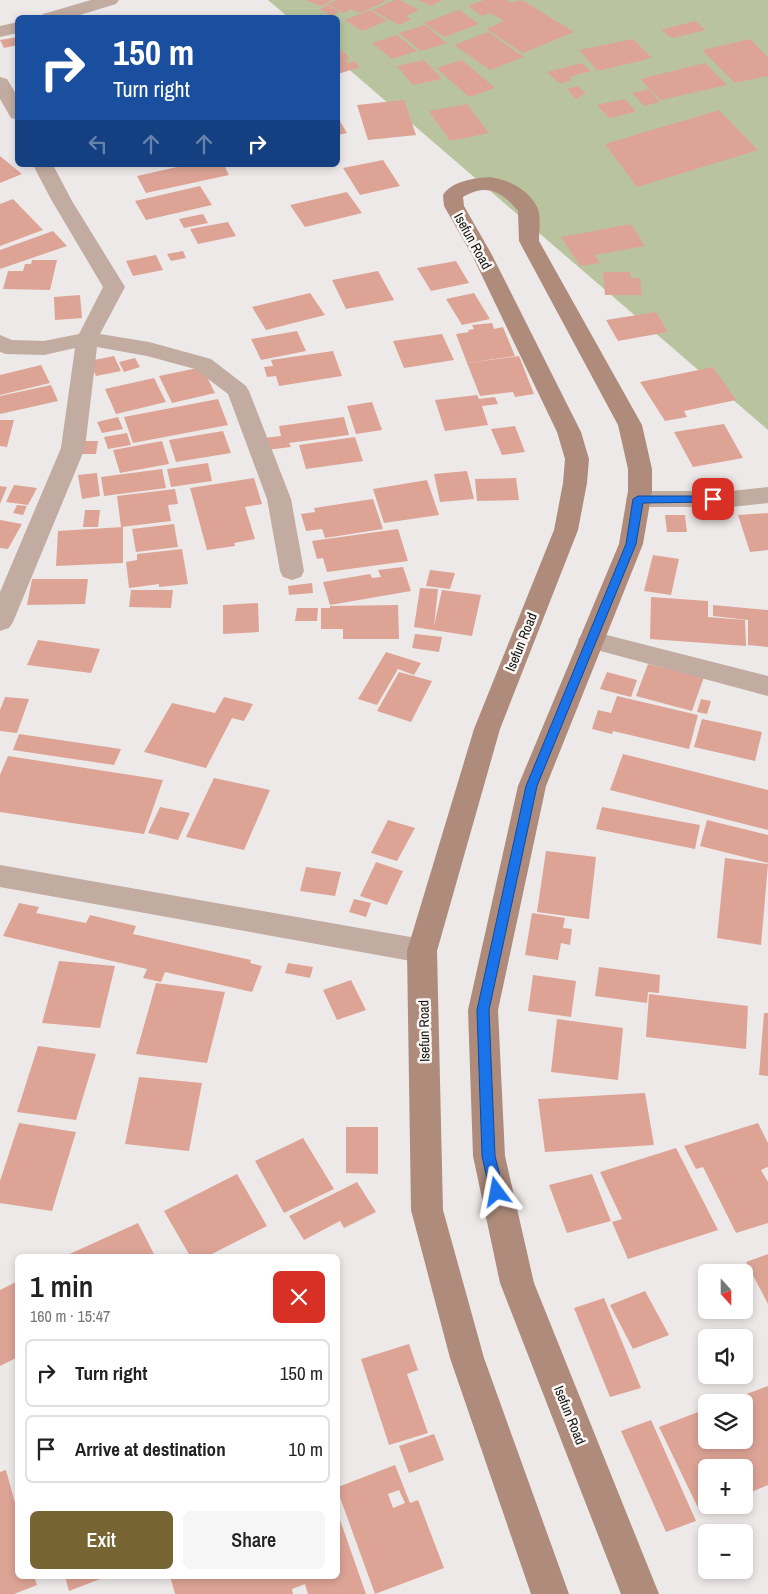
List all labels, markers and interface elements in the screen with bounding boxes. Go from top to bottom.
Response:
text: 150 m [113,29,194,76]
icon: right [30,35,95,100]
text: Turn right [113,74,190,104]
icon: left [84,130,112,158]
icon: ahead [137,130,165,158]
icon: ahead [190,130,218,158]
icon: right [243,130,271,158]
street label: Isefun Road [450,210,496,272]
pin [692,478,734,520]
icon: arrive [699,485,727,513]
street label: Isefun Road [501,610,541,674]
street label: Isefun Road [414,1000,434,1062]
position arrow [470,1165,522,1217]
north arrow [698,1264,752,1319]
map controls [698,1264,753,1579]
text: 1 min [30,1266,93,1306]
button: close [273,1271,325,1323]
text: 160 m · 15:47 [30,1305,110,1327]
button: sound [698,1329,753,1384]
icon: right [32,1359,60,1387]
text: Turn right [75,1360,147,1386]
text: 150 m [280,1360,323,1386]
street label: Isefun Road [550,1383,590,1447]
button: layers [698,1394,753,1449]
icon: arrive [32,1435,60,1463]
text: Arrive at destination [75,1436,226,1462]
text: 10 m [288,1436,323,1462]
button: + [698,1459,753,1514]
button: Exit [30,1511,173,1569]
button: Share [183,1511,325,1569]
button: − [698,1524,753,1579]

